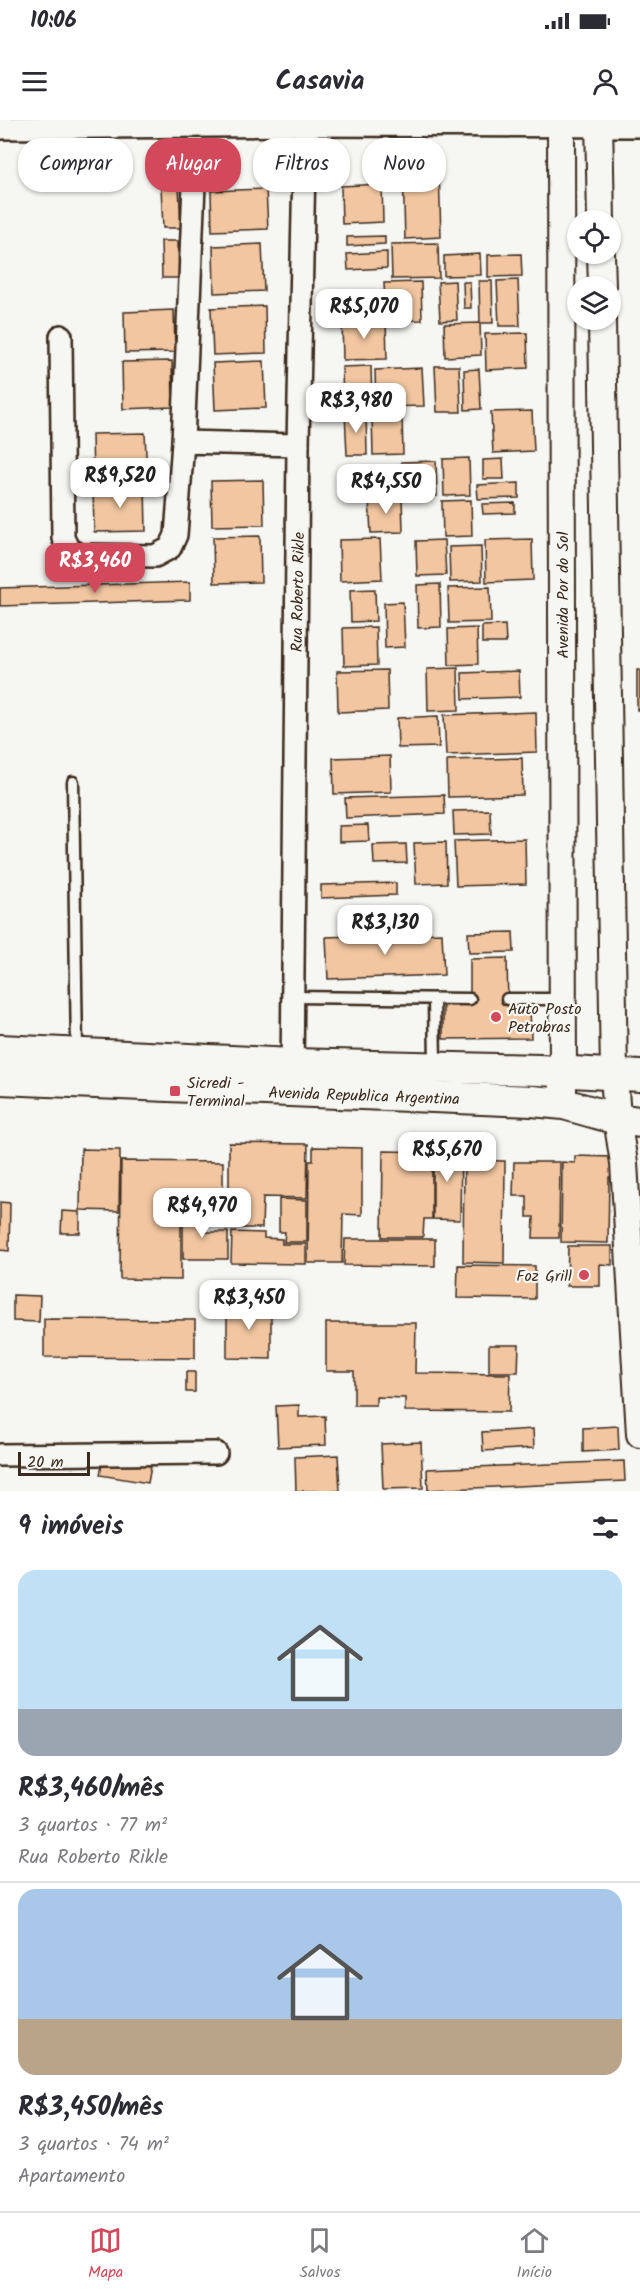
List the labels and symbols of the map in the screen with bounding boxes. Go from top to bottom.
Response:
pin: R$5,070 [309,289,419,340]
pin: R$3,980 [301,383,411,434]
pin: R$9,520 [65,458,175,509]
pin: R$4,550 [331,464,441,515]
street label: Avenida Por do Sol [551,531,576,658]
street label: Rua Roberto Rikle [285,532,312,652]
pin: R$3,460 [40,543,150,594]
pin: R$3,130 [330,905,440,956]
place label: Auto Posto Petrobras [508,997,581,1040]
marker: Auto Posto Petrobras [489,1010,503,1024]
place label: Sicredi - Terminal [187,1071,245,1114]
street label: Avenida Republica Argentina [268,1081,460,1112]
marker: Sicredi - Terminal [168,1084,182,1098]
pin: R$5,670 [392,1132,502,1183]
pin: R$4,970 [147,1188,257,1239]
place label: Foz Grill [516,1264,572,1289]
marker: Foz Grill [577,1268,591,1282]
pin: R$3,450 [194,1280,304,1331]
scale bar [18,1449,90,1476]

